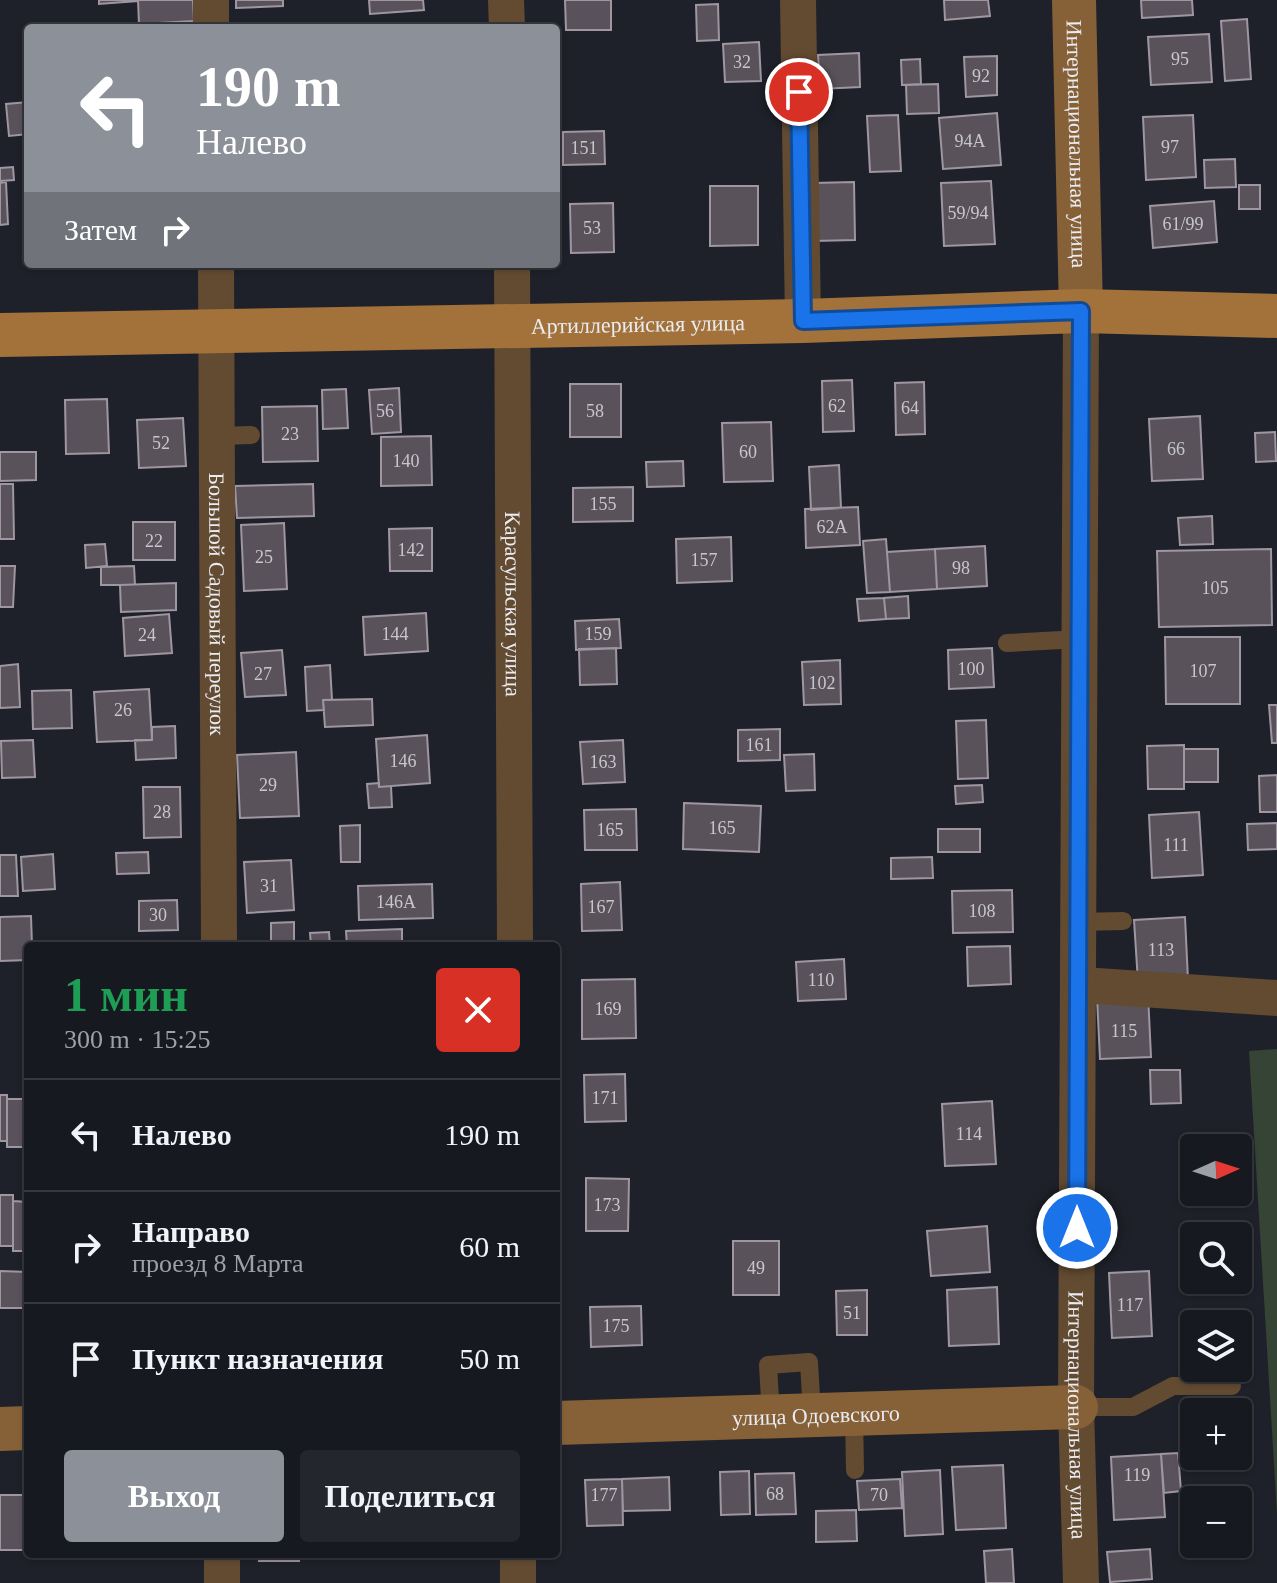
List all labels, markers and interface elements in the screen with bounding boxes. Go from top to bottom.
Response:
street label: Интернациональная улица [1062,19,1093,269]
house number: 95 [1171,49,1189,69]
house number: 32 [733,52,751,72]
icon: left [64,56,168,160]
text: 190 m [196,56,341,118]
pin [765,58,833,126]
house number: 92 [972,66,990,86]
icon: arrive [777,70,821,114]
text: Налево [196,122,307,162]
house number: 94А [955,131,986,151]
house number: 97 [1161,137,1179,157]
house number: 151 [571,138,598,158]
house number: 59/94 [947,203,989,223]
icon: right [153,208,197,252]
text: Затем [64,213,137,246]
house number: 61/99 [1162,214,1204,234]
house number: 53 [583,218,601,238]
street label: Артиллерийская улица [531,310,745,338]
house number: 62 [828,396,846,416]
house number: 64 [901,398,919,418]
house number: 56 [376,401,394,421]
house number: 58 [586,401,604,421]
house number: 23 [281,424,299,444]
house number: 52 [152,433,170,453]
house number: 66 [1167,439,1185,459]
house number: 60 [739,442,757,462]
house number: 140 [393,451,420,471]
street label: Большой Садовый переулок [204,472,231,736]
house number: 155 [590,494,617,514]
street label: Карасульская улица [501,511,526,697]
house number: 62А [817,517,848,537]
house number: 22 [145,531,163,551]
house number: 142 [398,540,425,560]
house number: 25 [255,547,273,567]
house number: 157 [691,550,718,570]
house number: 98 [952,558,970,578]
house number: 105 [1202,578,1229,598]
house number: 144 [382,624,409,644]
house number: 159 [585,624,612,644]
house number: 24 [138,625,156,645]
house number: 100 [958,659,985,679]
house number: 107 [1190,661,1217,681]
house number: 27 [254,664,272,684]
house number: 102 [809,673,836,693]
house number: 26 [114,700,132,720]
house number: 161 [746,735,773,755]
house number: 146 [390,751,417,771]
house number: 163 [590,752,617,772]
house number: 29 [259,775,277,795]
house number: 28 [153,802,171,822]
house number: 165 [709,818,736,838]
house number: 165 [597,820,624,840]
house number: 111 [1163,835,1189,855]
house number: 31 [260,876,278,896]
house number: 146А [376,892,416,912]
house number: 167 [588,897,615,917]
house number: 108 [969,901,996,921]
house number: 30 [149,905,167,925]
house number: 113 [1148,940,1174,960]
text: 1 мин [64,968,188,1021]
button: close [436,968,520,1052]
house number: 110 [808,970,834,990]
house number: 169 [595,999,622,1019]
house number: 115 [1111,1021,1137,1041]
text: 300 m · 15:25 [64,1025,211,1054]
house number: 171 [592,1088,619,1108]
icon: left [64,1113,108,1157]
text: Налево [132,1118,232,1151]
text: 190 m [444,1118,520,1151]
house number: 114 [956,1124,982,1144]
north arrow [1180,1134,1252,1206]
map controls [1180,1134,1252,1558]
position arrow [1035,1186,1119,1270]
house number: 173 [594,1195,621,1215]
text: Направо [132,1215,250,1248]
button: search [1180,1222,1252,1294]
icon: right [64,1225,108,1269]
text: 60 m [459,1230,520,1263]
text: проезд 8 Марта [132,1249,304,1278]
house number: 49 [747,1258,765,1278]
street label: Интернациональная улица [1063,1291,1092,1540]
house number: 117 [1117,1295,1143,1315]
house number: 51 [843,1303,861,1323]
button: layers [1180,1310,1252,1382]
house number: 175 [603,1316,630,1336]
icon: arrive [64,1337,108,1381]
text: Пункт назначения [132,1342,384,1375]
text: 50 m [459,1342,520,1375]
button: + [1180,1398,1252,1470]
street label: улица Одоевского [732,1400,900,1430]
button: Выход [64,1450,284,1542]
button: Поделиться [300,1450,520,1542]
house number: 119 [1124,1465,1150,1485]
house number: 68 [766,1484,784,1504]
house number: 177 [591,1485,618,1505]
house number: 70 [870,1485,888,1505]
button: − [1180,1486,1252,1558]

